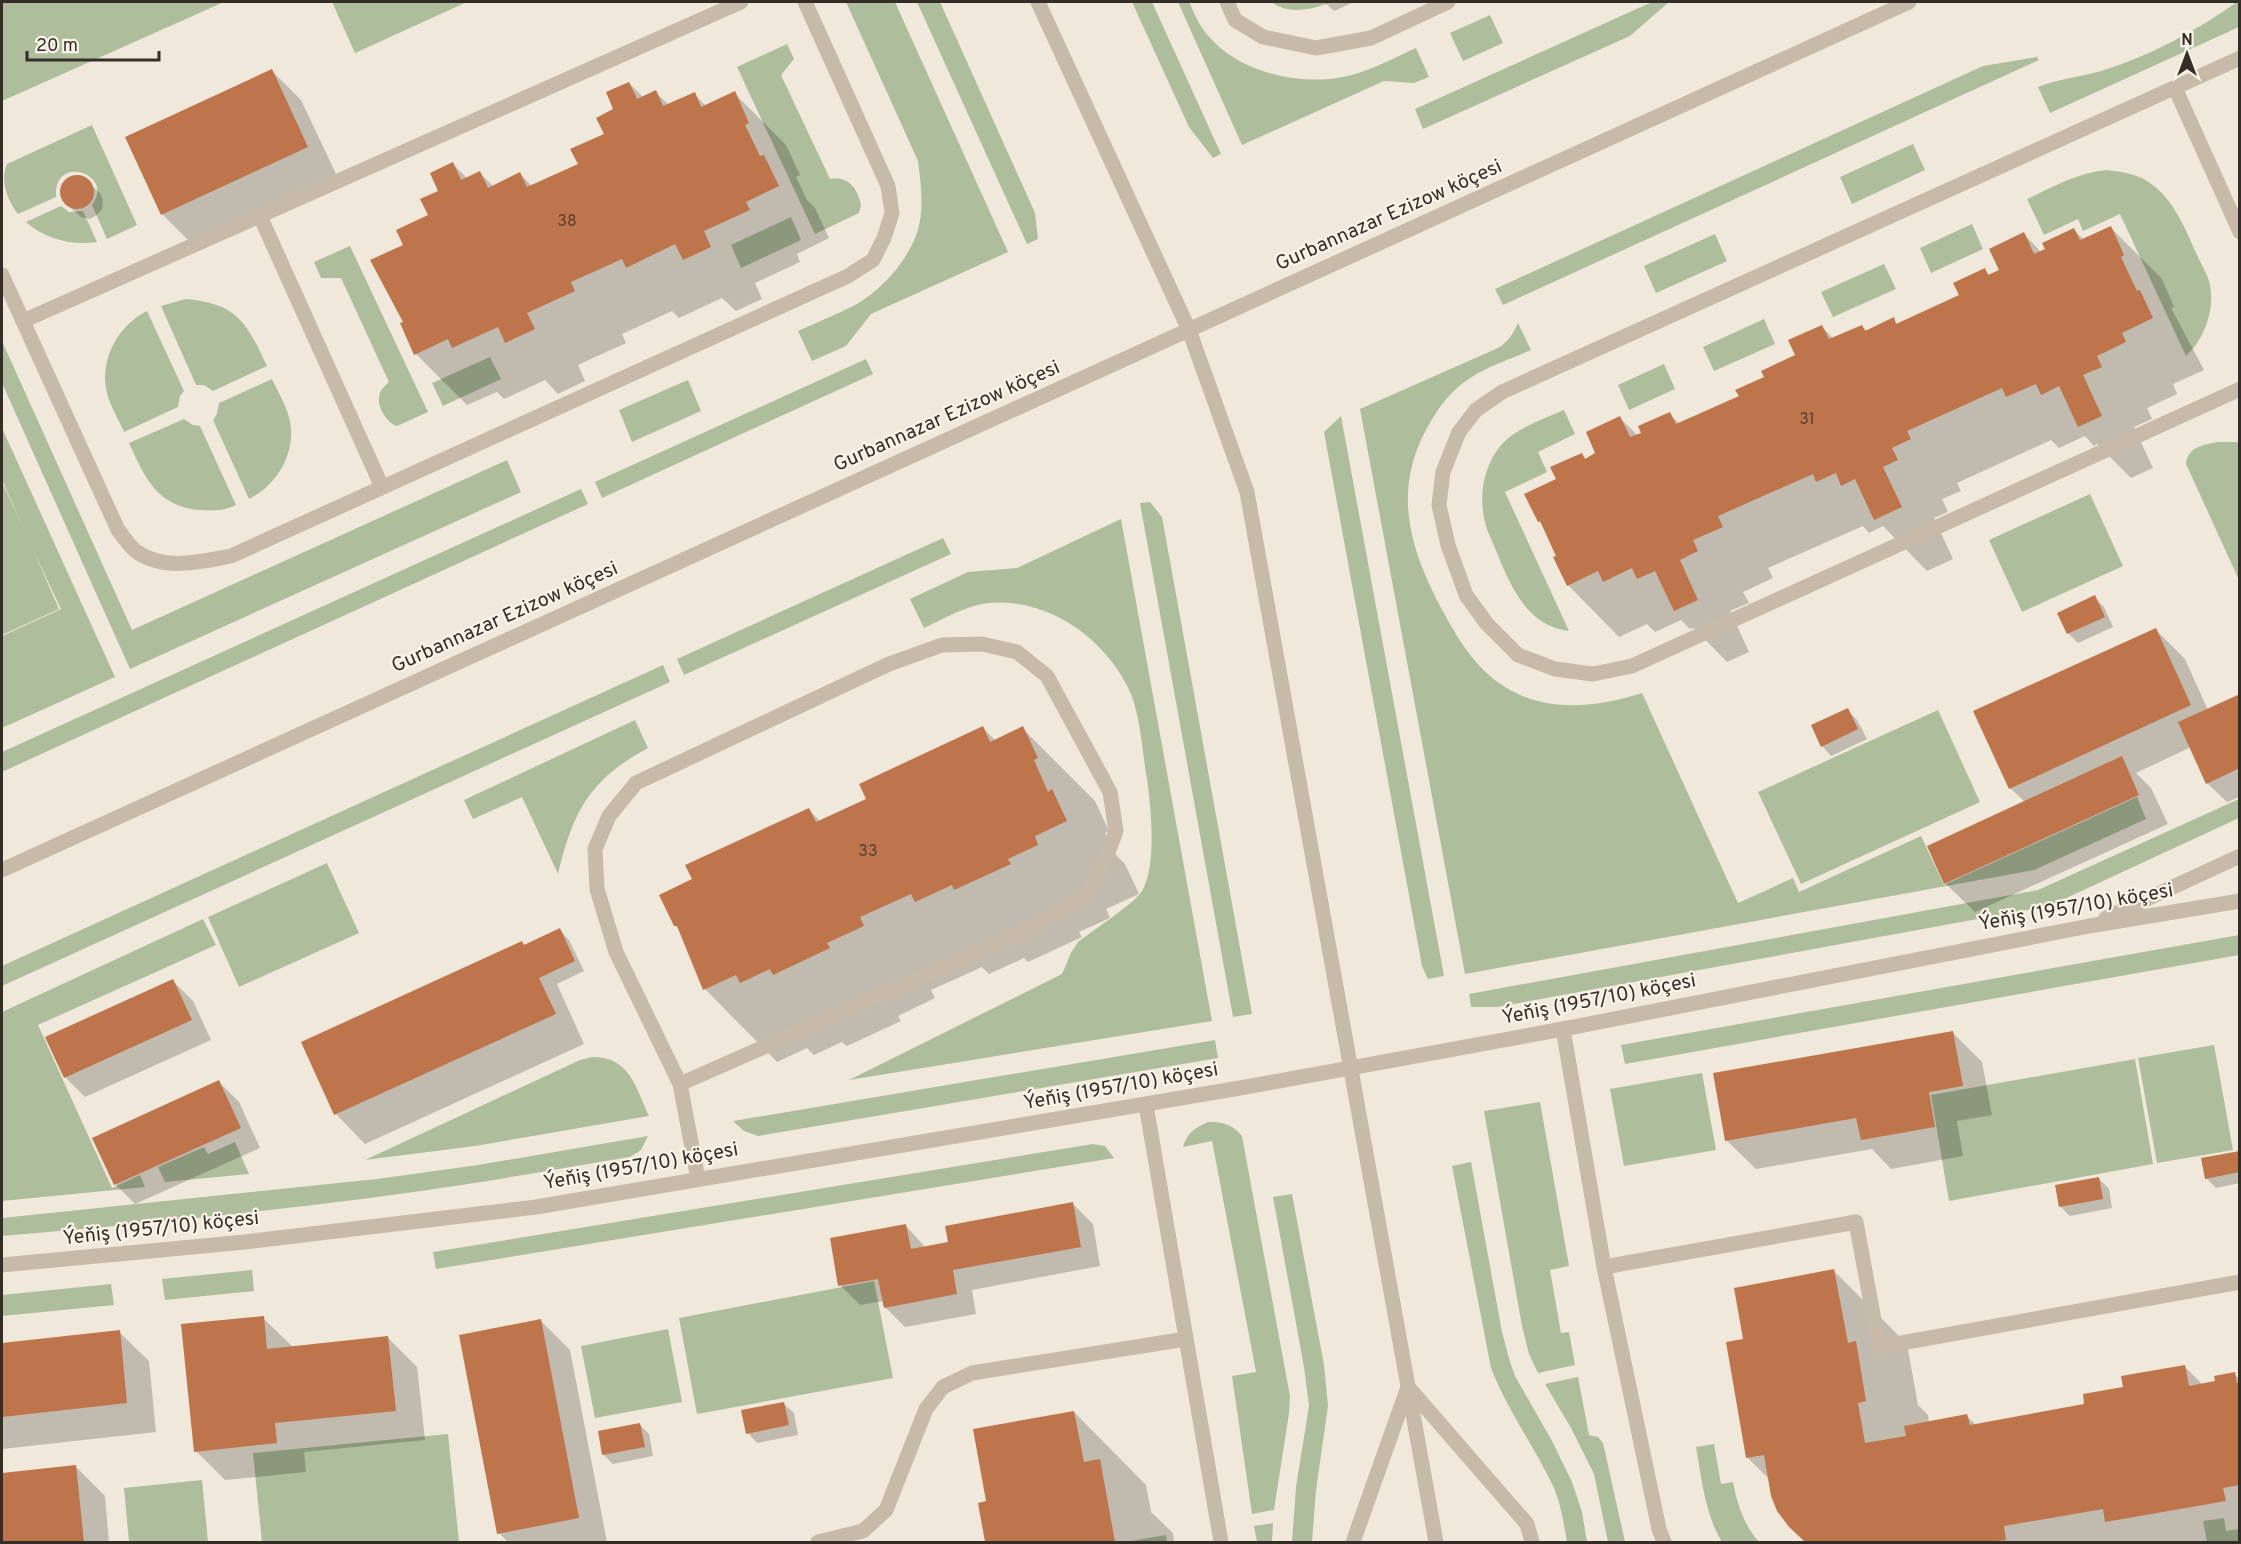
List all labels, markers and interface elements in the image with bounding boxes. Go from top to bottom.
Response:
scale bar [27,24,159,62]
north arrow [2157,24,2217,84]
text: N [2181,31,2193,51]
text: 20 m [36,35,78,58]
street label: Gurbannazar Ezizow köçesi [1272,154,1506,278]
house number: 38 [557,212,577,232]
street label: Gurbannazar Ezizow köçesi [830,355,1064,479]
house number: 31 [1799,410,1815,430]
street label: Gurbannazar Ezizow köçesi [388,556,622,680]
house number: 33 [858,842,878,862]
street label: Ýeňiş (1957/10) köçesi [1976,876,2175,938]
street label: Ýeňiş (1957/10) köçesi [1499,966,1698,1032]
street label: Ýeňiş (1957/10) köçesi [1021,1055,1220,1117]
street label: Ýeňiş (1957/10) köçesi [541,1135,740,1197]
street label: Ýeňiş (1957/10) köçesi [61,1204,260,1252]

